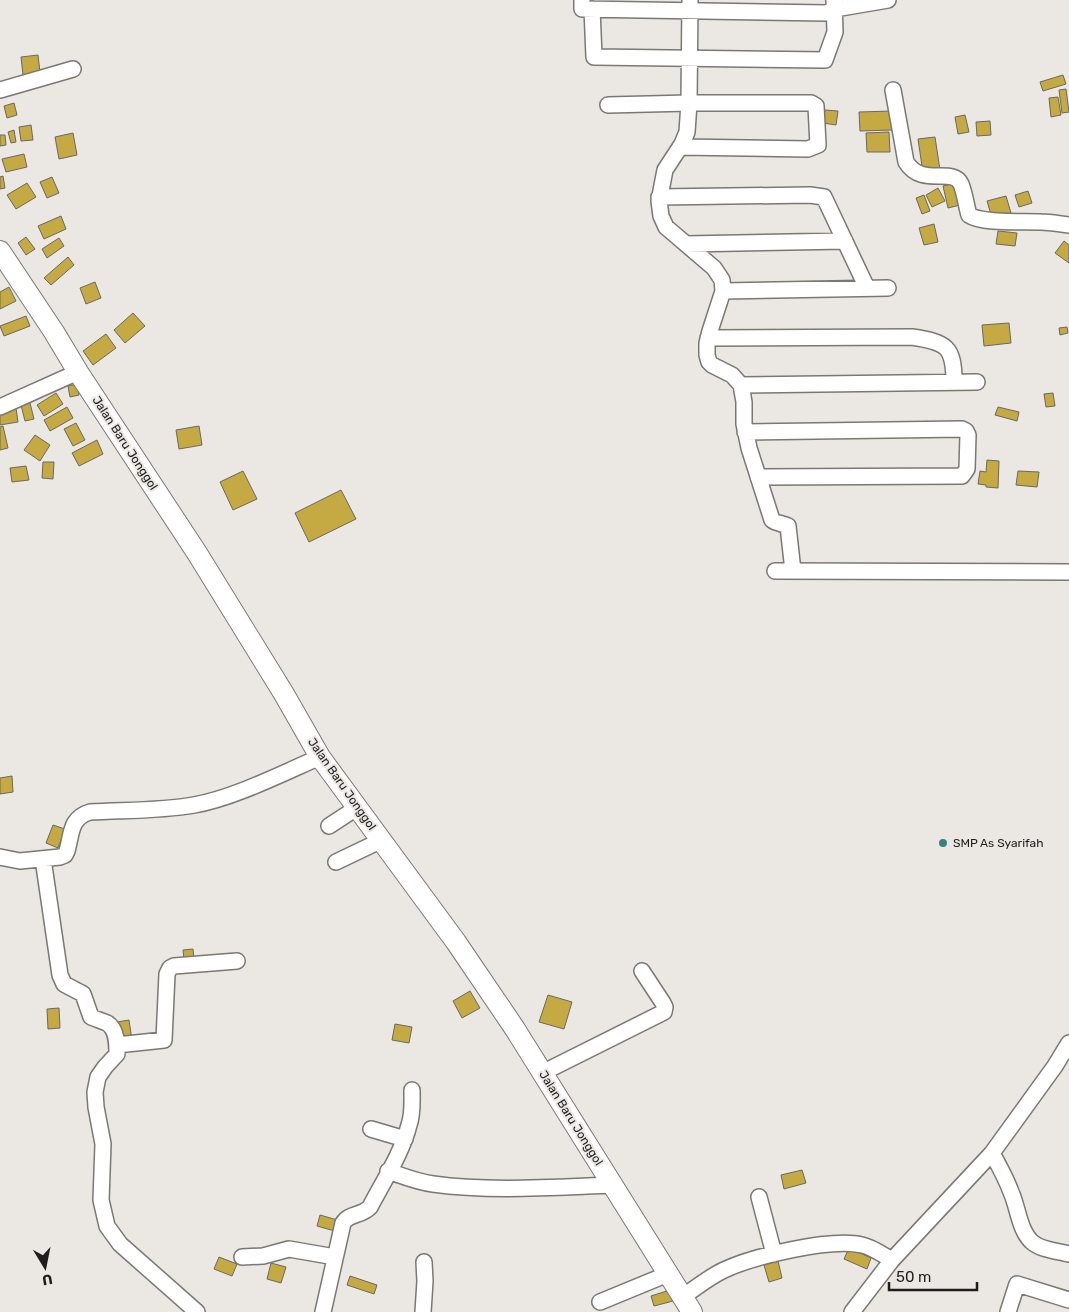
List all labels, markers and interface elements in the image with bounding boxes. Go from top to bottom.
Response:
street label: Jalan Baru Jonggol [89,393,161,493]
street label: Jalan Baru Jonggol [305,735,379,833]
place label: SMP As Syarifah [953,836,1044,850]
marker: SMP As Syarifah [937,837,949,849]
street label: Jalan Baru Jonggol [536,1068,606,1168]
north arrow [20,1242,70,1292]
scale bar [889,1260,976,1292]
text: 50 m [896,1268,931,1286]
text: U [41,1270,54,1289]

